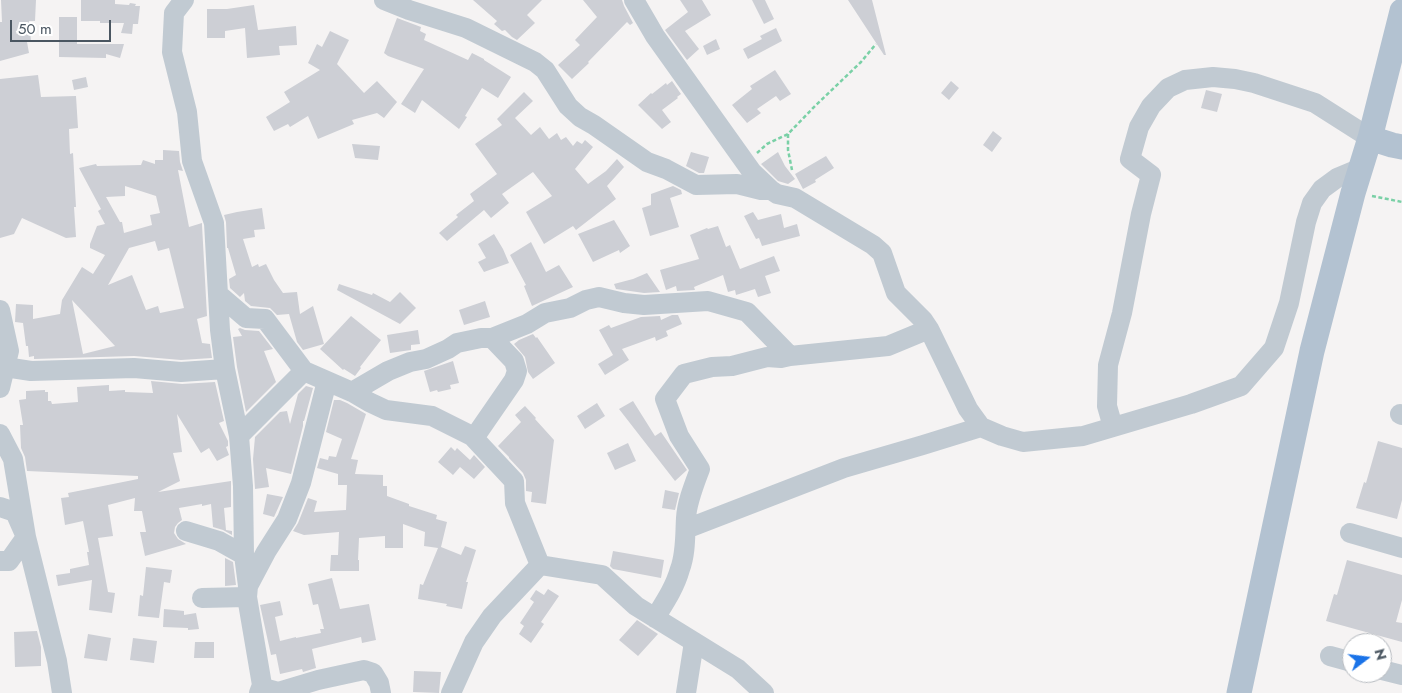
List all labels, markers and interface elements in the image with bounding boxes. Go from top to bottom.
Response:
scale bar [12,10,114,42]
text: 50 m [18,18,52,40]
north arrow [1342,633,1392,683]
text: N [1369,646,1392,662]

